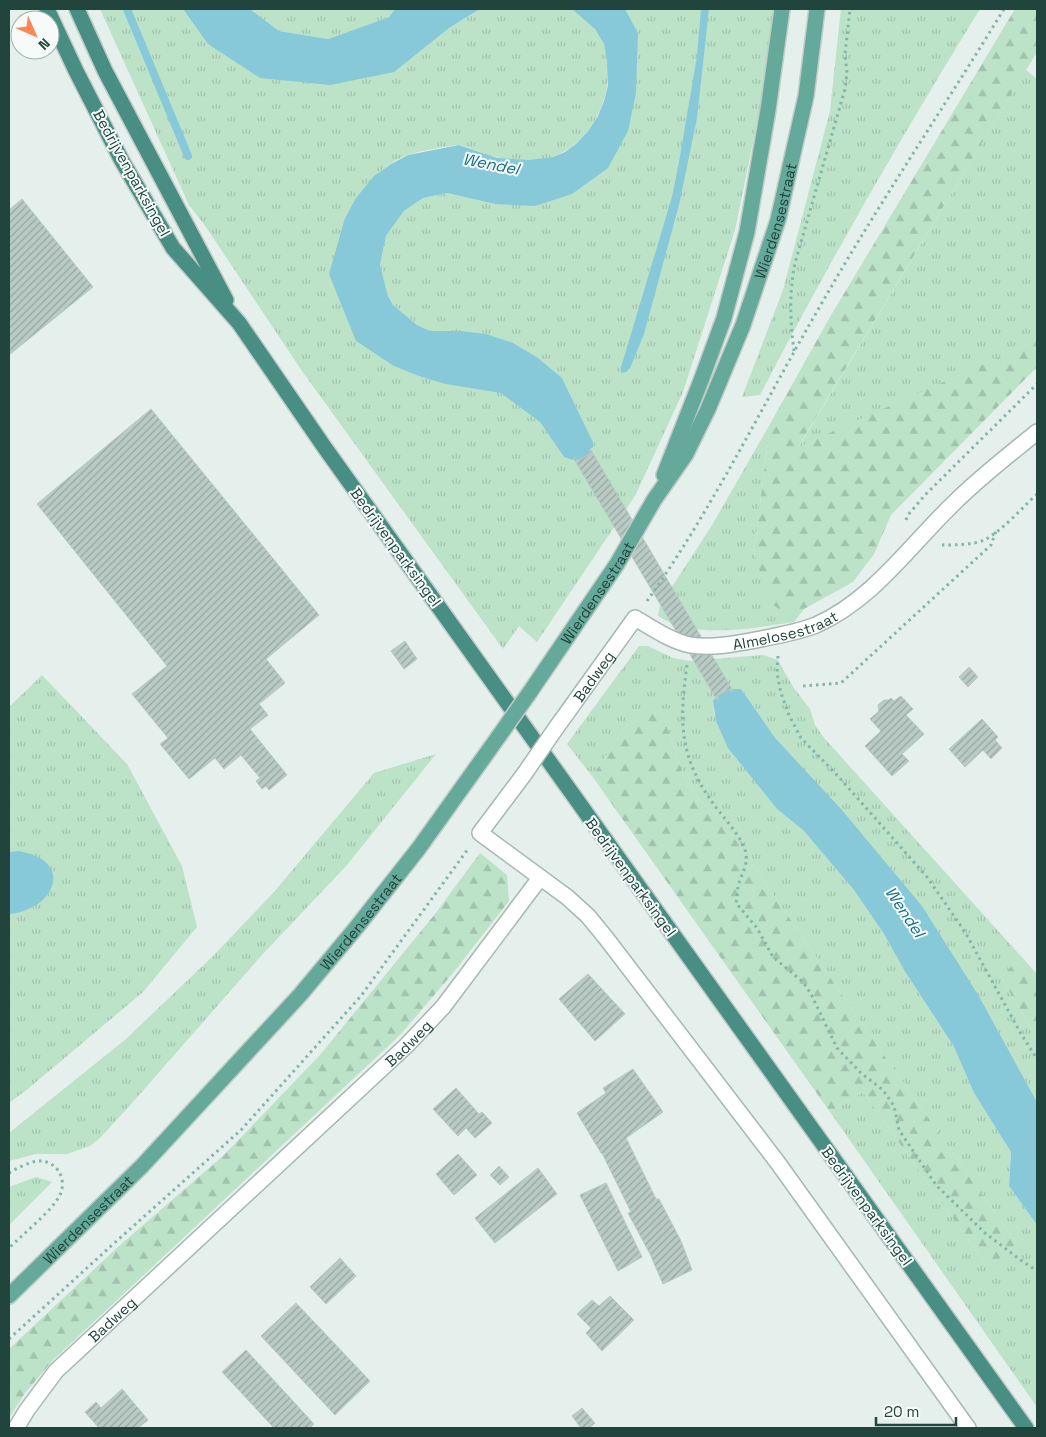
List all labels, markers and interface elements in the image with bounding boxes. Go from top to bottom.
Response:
north arrow [10,10,60,60]
text: N [35,35,54,54]
street label: Bedrijvenparksingel [89,106,175,240]
water label: Wendel [461,148,523,180]
street label: Wierdensestraat [750,161,800,281]
street label: Bedrijvenparksingel [347,484,445,610]
street label: Wierdensestraat [556,538,638,647]
street label: Almelosestraat [731,606,841,653]
street label: Badweg [569,647,618,705]
street label: Bedrijvenparksingel [582,814,680,940]
street label: Wierdensestraat [315,869,405,974]
water label: Wendel [880,883,931,943]
street label: Badweg [381,1016,436,1070]
street label: Bedrijvenparksingel [818,1143,916,1269]
street label: Wierdensestraat [38,1171,137,1268]
street label: Badweg [84,1292,140,1346]
scale bar [876,1394,956,1426]
text: 20 m [884,1402,919,1421]

